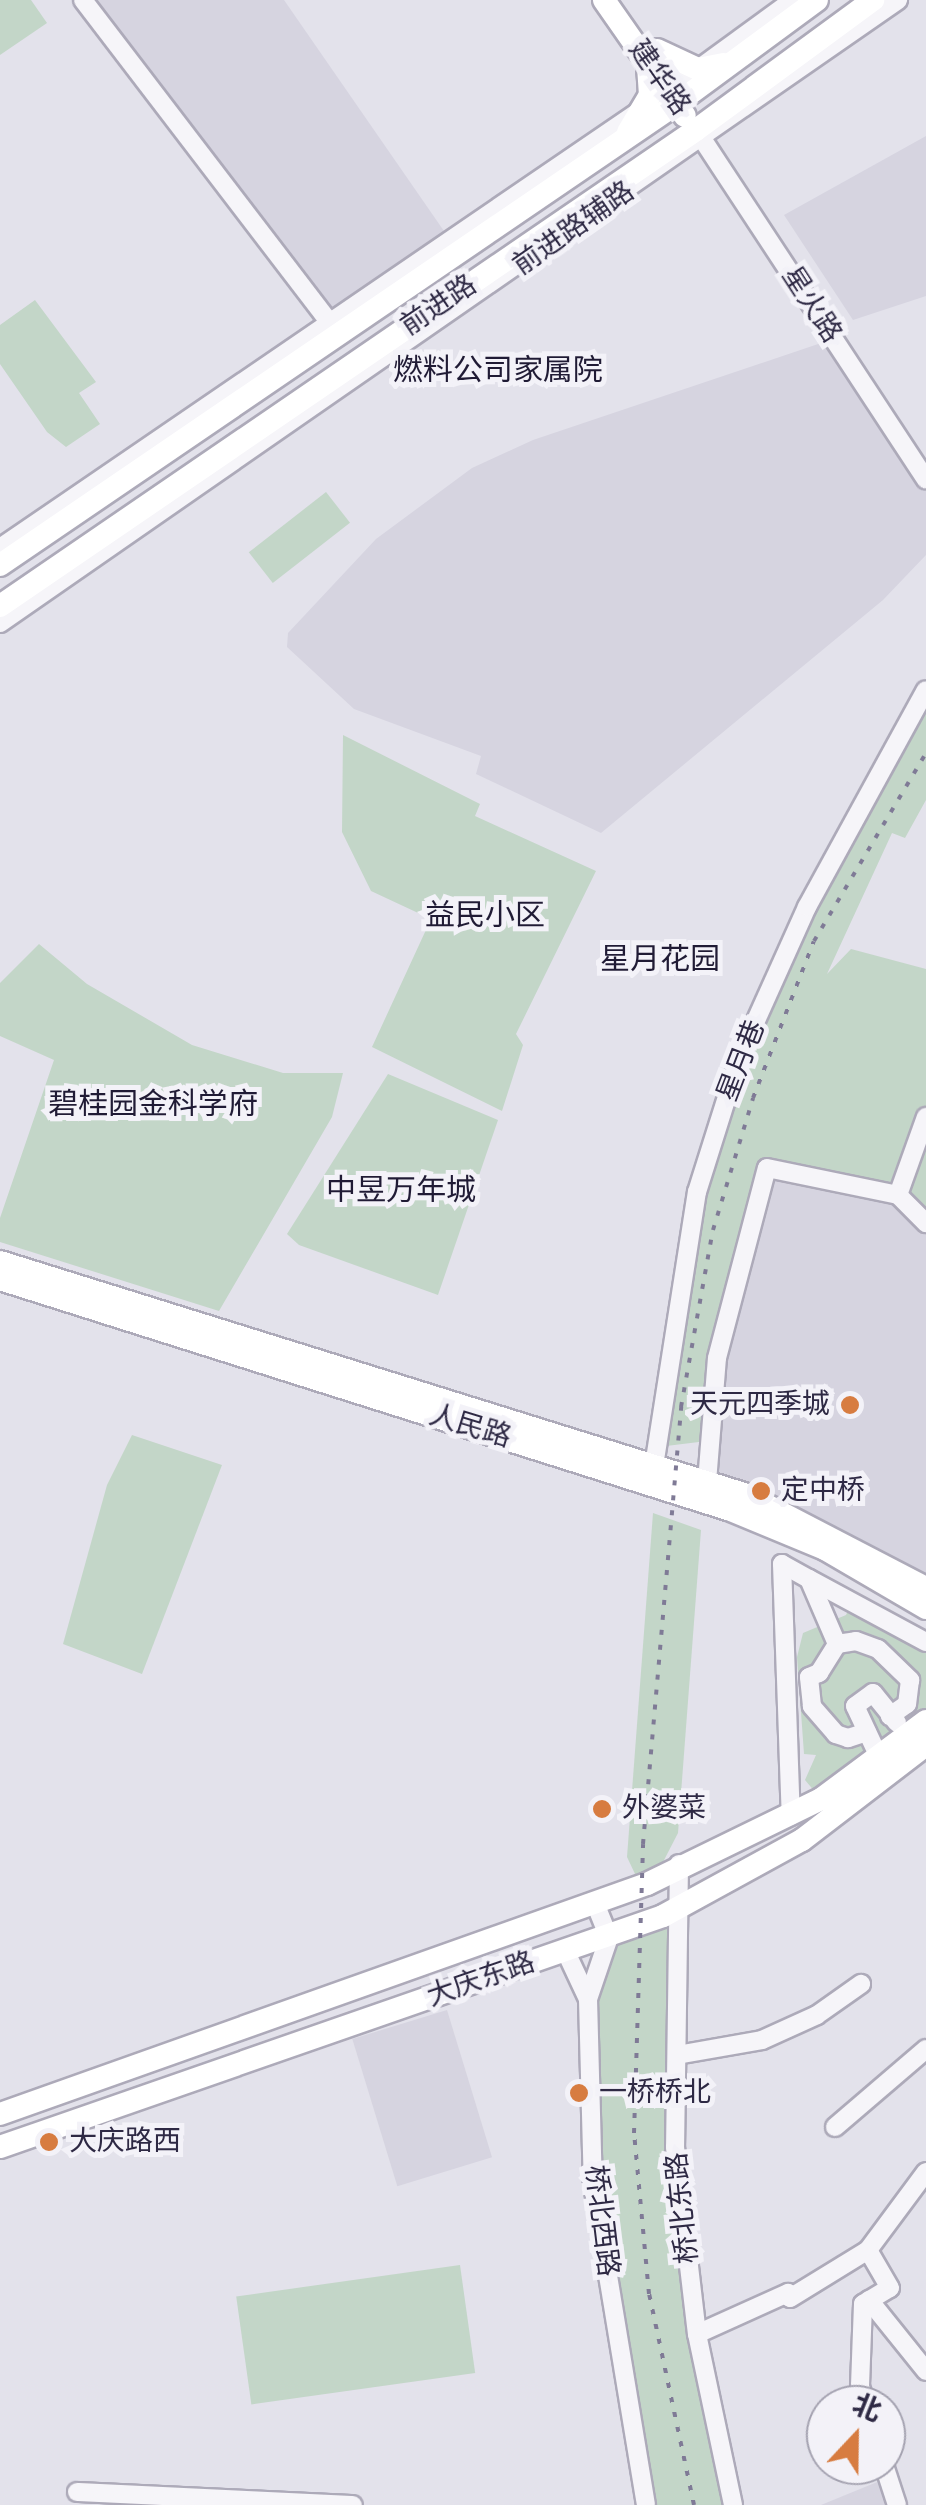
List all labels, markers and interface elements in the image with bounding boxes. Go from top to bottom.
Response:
street label: 建华路 [621,34,697,122]
street label: 前进路辅路 [507,175,641,283]
street label: 星火路 [774,261,848,349]
street label: 前进路 [395,269,483,343]
district label: 燃料公司家属院 [393,353,603,389]
district label: 益民小区 [425,898,545,934]
district label: 星月花园 [600,942,720,978]
street label: 星月巷 [711,1016,773,1106]
district label: 碧桂园金科学府 [48,1087,258,1123]
district label: 中昱万年城 [326,1173,476,1209]
place label: 天元四季城 [690,1388,830,1422]
marker: 天元四季城 [839,1394,861,1416]
street label: 人民路 [425,1399,515,1455]
place label: 定中桥 [781,1474,865,1508]
marker: 定中桥 [750,1480,772,1502]
place label: 外婆菜 [622,1792,706,1826]
marker: 外婆菜 [591,1798,613,1820]
street label: 大庆东路 [423,1946,539,2014]
place label: 一桥桥北 [599,2076,711,2110]
marker: 一桥桥北 [568,2082,590,2104]
place label: 大庆路西 [69,2125,181,2159]
marker: 大庆路西 [38,2131,60,2153]
street label: 桥北东路 [660,2151,706,2265]
street label: 桥北西路 [578,2163,624,2279]
north arrow [806,2385,906,2485]
text: 北 [848,2391,885,2427]

